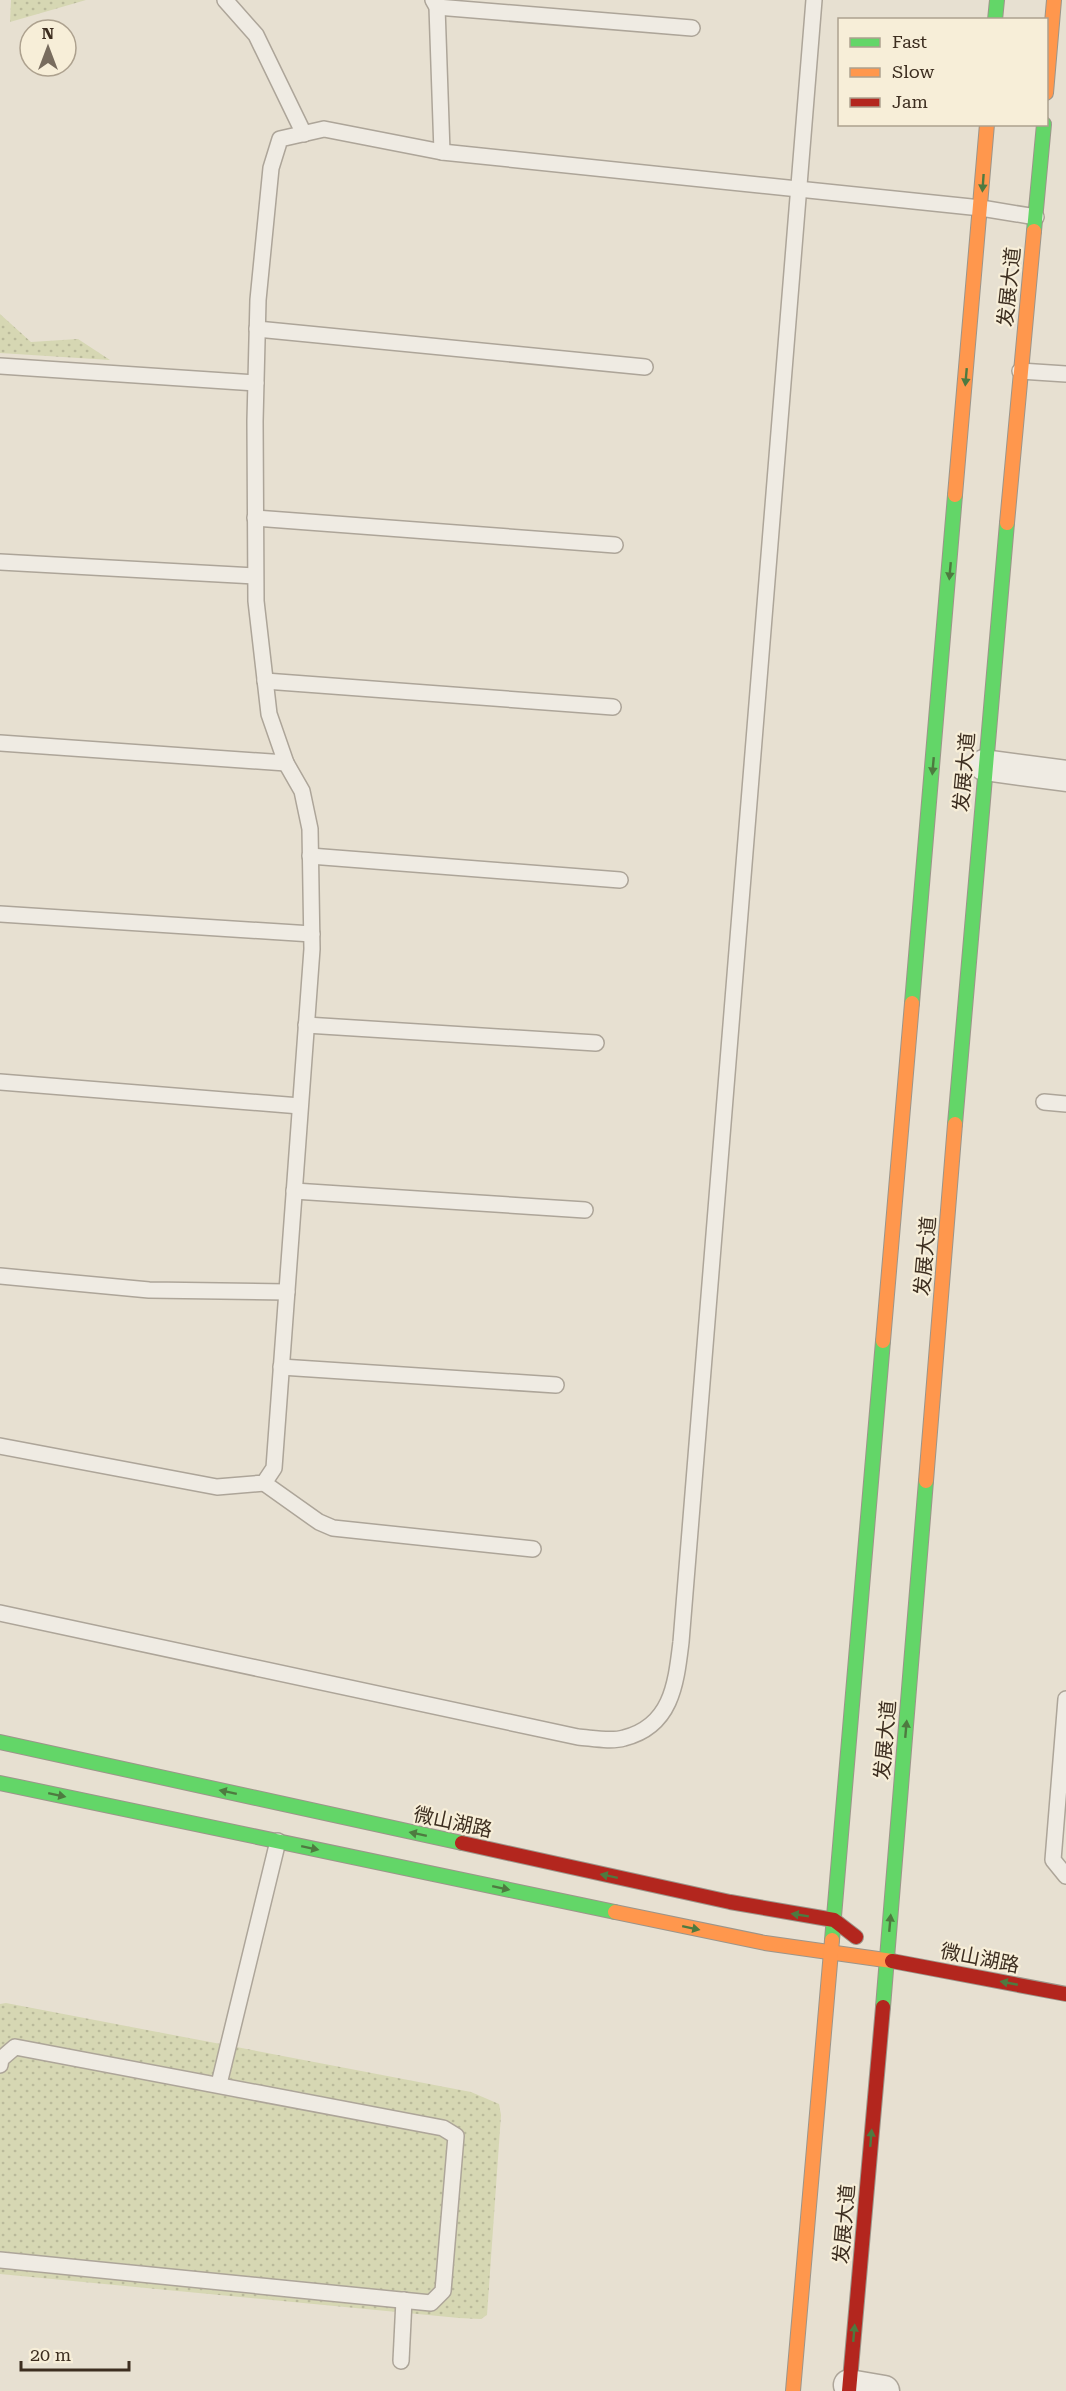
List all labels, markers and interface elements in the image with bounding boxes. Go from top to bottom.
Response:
north arrow [18,18,78,78]
legend [838,18,1048,126]
text: N [42,24,54,43]
text: Fast [892,31,927,52]
text: Slow [892,61,934,82]
text: Jam [892,91,928,112]
one-way arrow [978,173,988,192]
street label: 发展大道 [993,246,1025,328]
one-way arrow [962,368,971,387]
one-way arrow [945,562,955,581]
street label: 发展大道 [949,731,979,813]
one-way arrow [928,756,938,775]
street label: 发展大道 [910,1215,940,1297]
street label: 发展大道 [870,1699,900,1781]
one-way arrow [901,1719,910,1738]
one-way arrow [218,1787,237,1796]
one-way arrow [48,1791,67,1800]
street label: 微山湖路 [411,1802,495,1842]
one-way arrow [408,1829,427,1838]
one-way arrow [301,1844,320,1853]
one-way arrow [599,1871,618,1880]
one-way arrow [491,1884,510,1893]
one-way arrow [790,1910,809,1919]
one-way arrow [885,1914,895,1933]
one-way arrow [682,1924,701,1933]
street label: 微山湖路 [938,1939,1022,1977]
one-way arrow [999,1978,1018,1987]
one-way arrow [866,2129,876,2148]
street label: 发展大道 [829,2183,859,2265]
one-way arrow [849,2323,859,2342]
scale bar [21,2334,129,2372]
text: 20 m [30,2344,71,2365]

